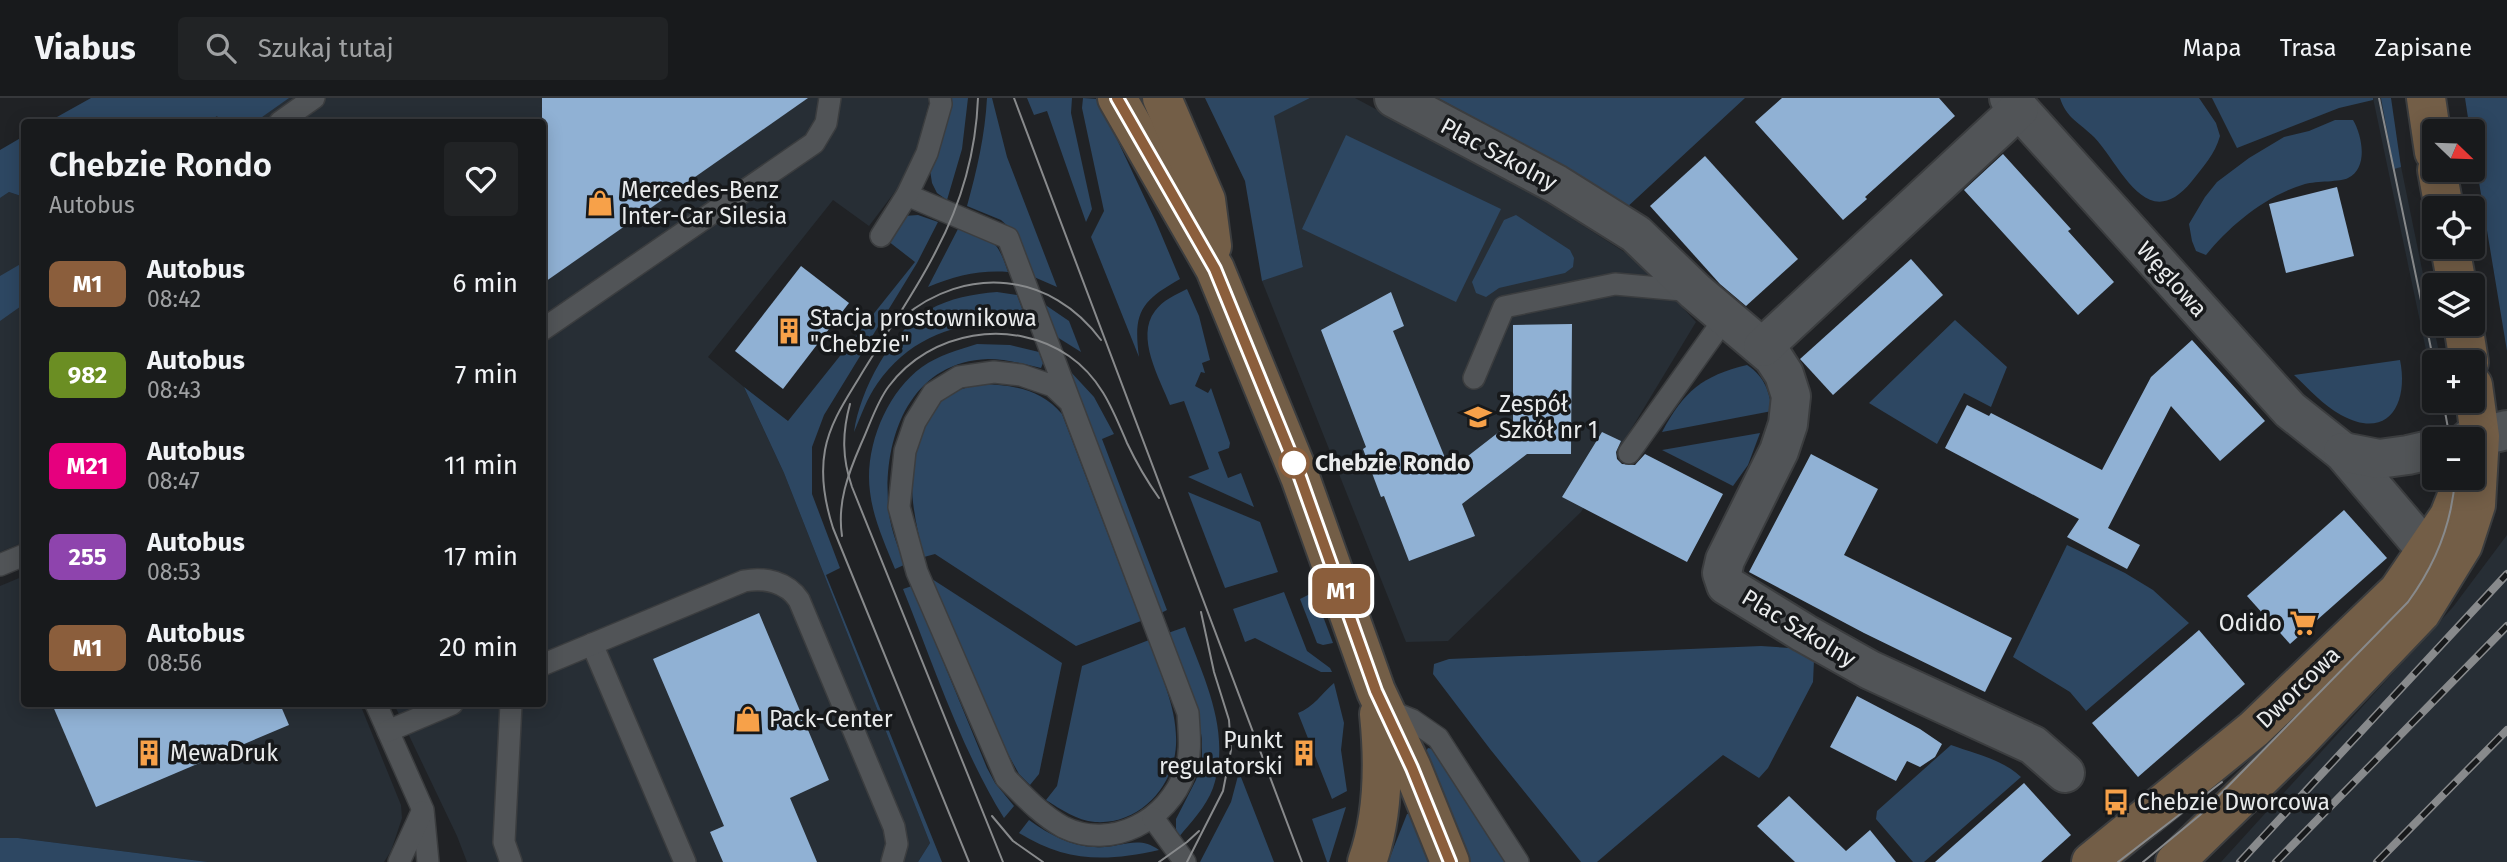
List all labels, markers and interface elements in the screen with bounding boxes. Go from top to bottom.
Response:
search box [178,17,668,80]
text: Viabus [35,28,136,68]
icon: search [202,29,240,67]
text: Szukaj tutaj [258,33,394,64]
text: Mapa [2183,34,2242,62]
text: Trasa [2280,34,2337,62]
text: Zapisane [2375,34,2472,62]
street label: Plac Szkolny [1436,112,1563,197]
north arrow [2422,119,2485,182]
map controls [2422,119,2485,490]
button: heart [444,142,518,216]
text: Chebzie Rondo [49,145,272,185]
place label: Mercedes-Benz Inter-Car Silesia [621,176,787,230]
shop icon: Mercedes-Benz Inter-Car Silesia [585,188,615,218]
text: Autobus [49,191,135,219]
button: locate [2422,196,2485,259]
street label: Węglowa [2131,235,2213,323]
text: Autobus [147,254,245,285]
text: 6 min [452,268,518,299]
text: M1 [73,270,102,298]
button: layers [2422,273,2485,336]
text: 08:42 [147,285,201,313]
place label: Stacja prostownikowa "Chebzie" [810,304,1037,358]
building icon: Stacja prostownikowa "Chebzie" [774,316,804,346]
text: Autobus [147,345,245,376]
button: + [2422,350,2485,413]
text: 7 min [455,359,518,390]
text: 982 [68,361,107,389]
text: 08:43 [147,376,201,404]
place label: Zespół Szkół nr 1 [1499,390,1598,444]
school or university icon: Zespół Szkół nr 1 [1463,402,1493,432]
button: − [2422,427,2485,490]
text: Autobus [147,436,245,467]
marker: Chebzie Rondo [1279,448,1309,478]
place label: Chebzie Rondo [1315,449,1470,477]
text: 11 min [444,450,518,481]
text: M21 [67,452,108,480]
text: 08:47 [147,467,200,495]
text: Autobus [147,527,245,558]
text: 17 min [443,541,518,572]
text: 255 [68,543,107,571]
text: 08:53 [147,558,201,586]
line badge: M1 [1310,568,1372,614]
text: M1 [1326,577,1356,605]
street label: Plac Szkolny [1737,583,1862,673]
supermarket icon: Odido [2288,608,2318,638]
place label: Odido [2219,609,2282,637]
text: Autobus [147,618,245,649]
text: 20 min [439,632,518,663]
text: M1 [73,634,102,662]
street label: Dworcowa [2250,640,2346,734]
text: 08:56 [147,649,202,677]
shop icon: Pack-Center [733,704,763,734]
place label: Pack-Center [769,705,893,733]
place label: Punkt regulatorski [1159,726,1284,780]
building icon: MewaDruk [134,738,164,768]
building icon: Punkt regulatorski [1289,738,1319,768]
place label: MewaDruk [170,739,278,767]
bus stop icon: Chebzie Dworcowa [2101,787,2131,817]
place label: Chebzie Dworcowa [2137,788,2330,816]

